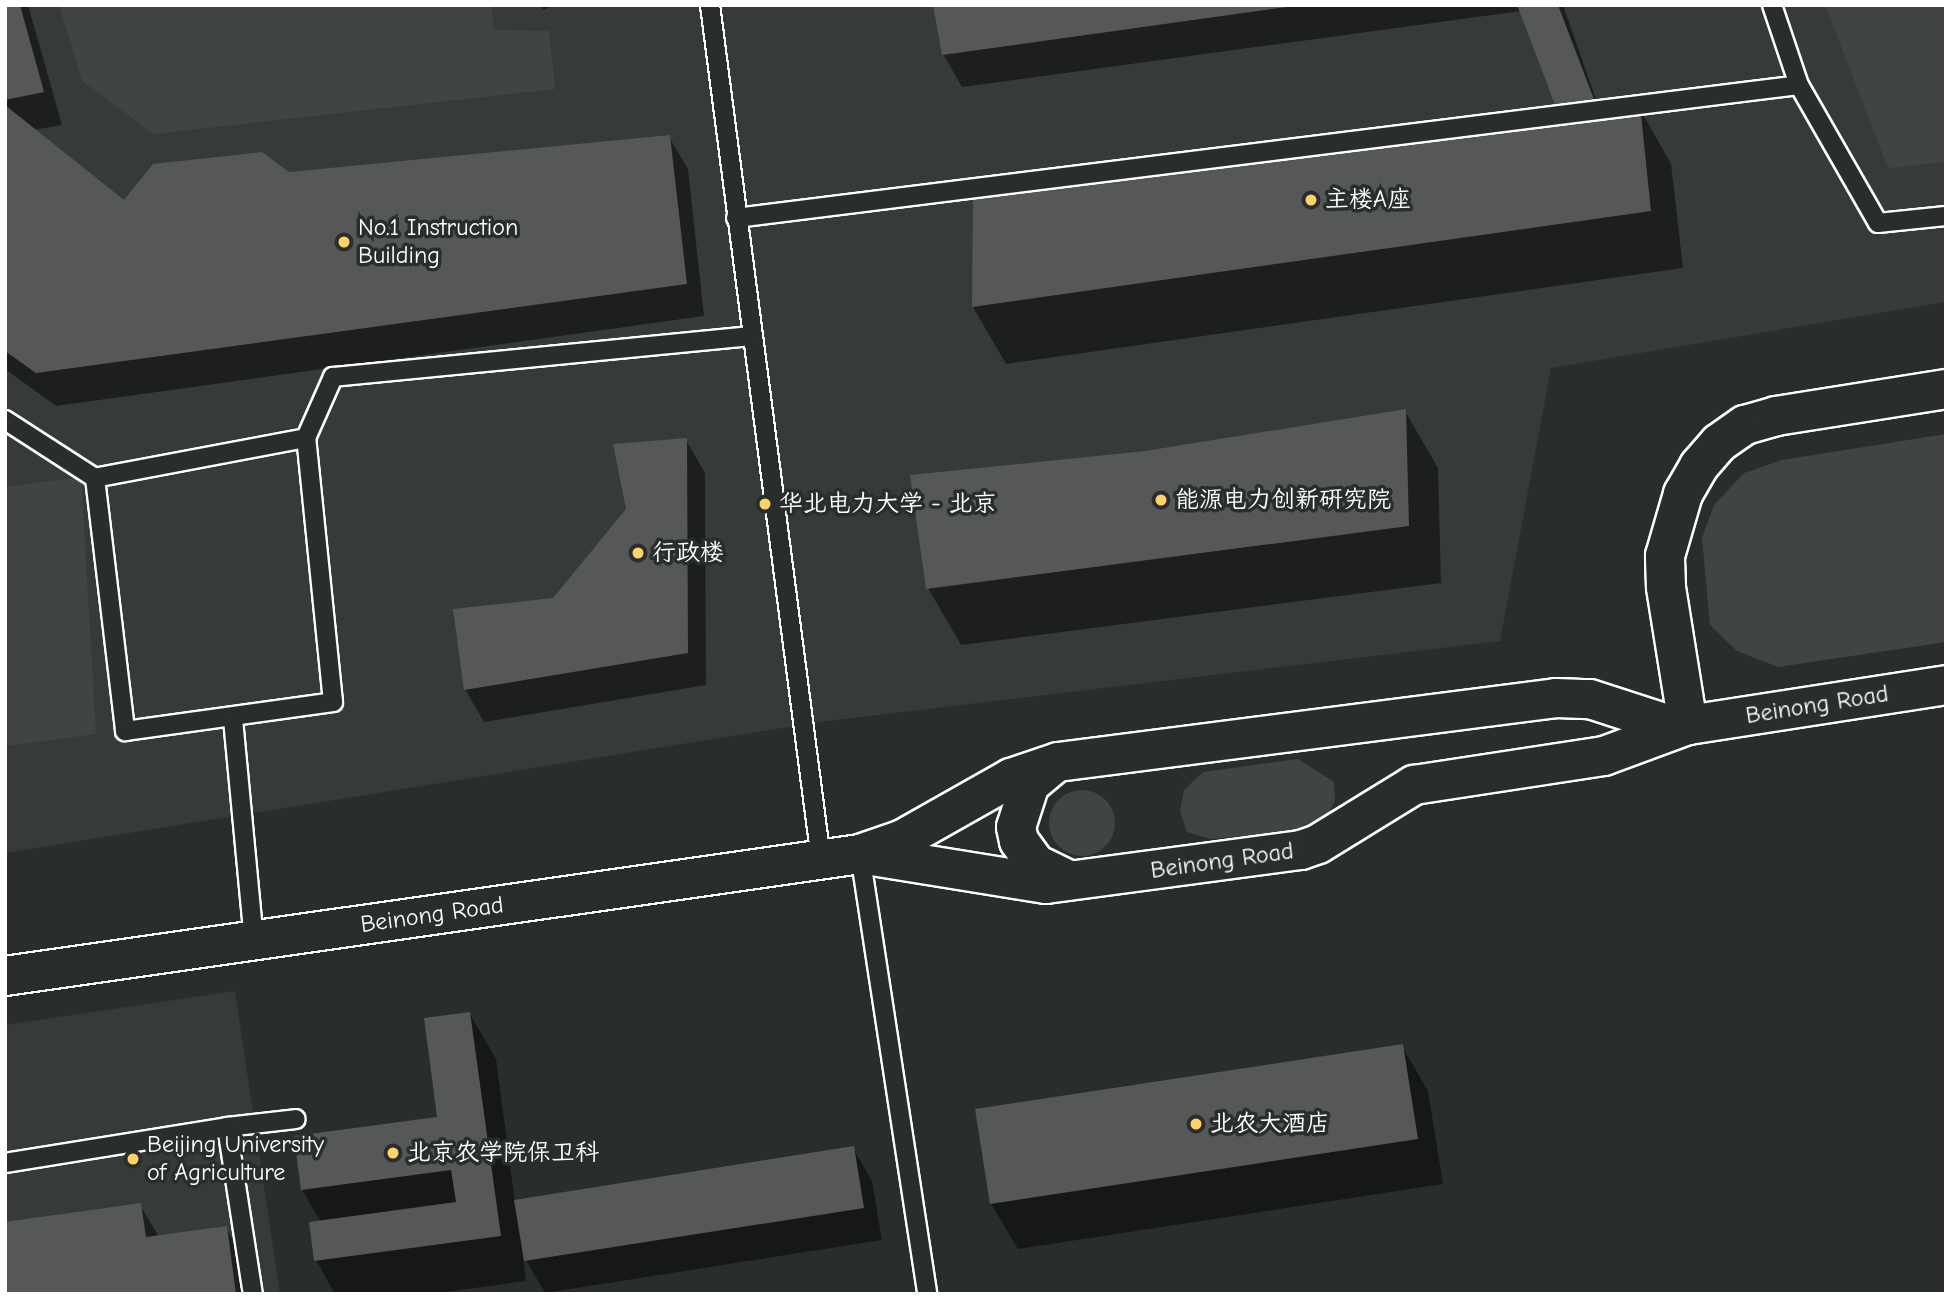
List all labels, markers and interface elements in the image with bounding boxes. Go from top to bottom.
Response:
place label: 主楼A座 [1325,186,1411,214]
marker: 主楼A座 [1303,192,1319,208]
place label: No.1 Instruction Building [358,214,518,270]
marker: No.1 Instruction Building [336,234,352,250]
place label: 能源电力创新研究院 [1175,486,1391,514]
place label: 华北电力大学 - 北京 [779,490,997,518]
marker: 能源电力创新研究院 [1153,492,1169,508]
marker: 华北电力大学 - 北京 [757,496,773,512]
place label: 行政楼 [652,539,724,567]
marker: 行政楼 [630,545,646,561]
street label: Beinong Road [1744,680,1890,730]
street label: Beinong Road [1149,837,1295,885]
street label: Beinong Road [359,891,505,939]
place label: 北农大酒店 [1210,1110,1330,1138]
marker: 北农大酒店 [1188,1116,1204,1132]
place label: Beijing University of Agriculture [147,1131,324,1187]
place label: 北京农学院保卫科 [407,1139,599,1167]
marker: 北京农学院保卫科 [385,1145,401,1161]
marker: Beijing University of Agriculture [125,1151,141,1167]

